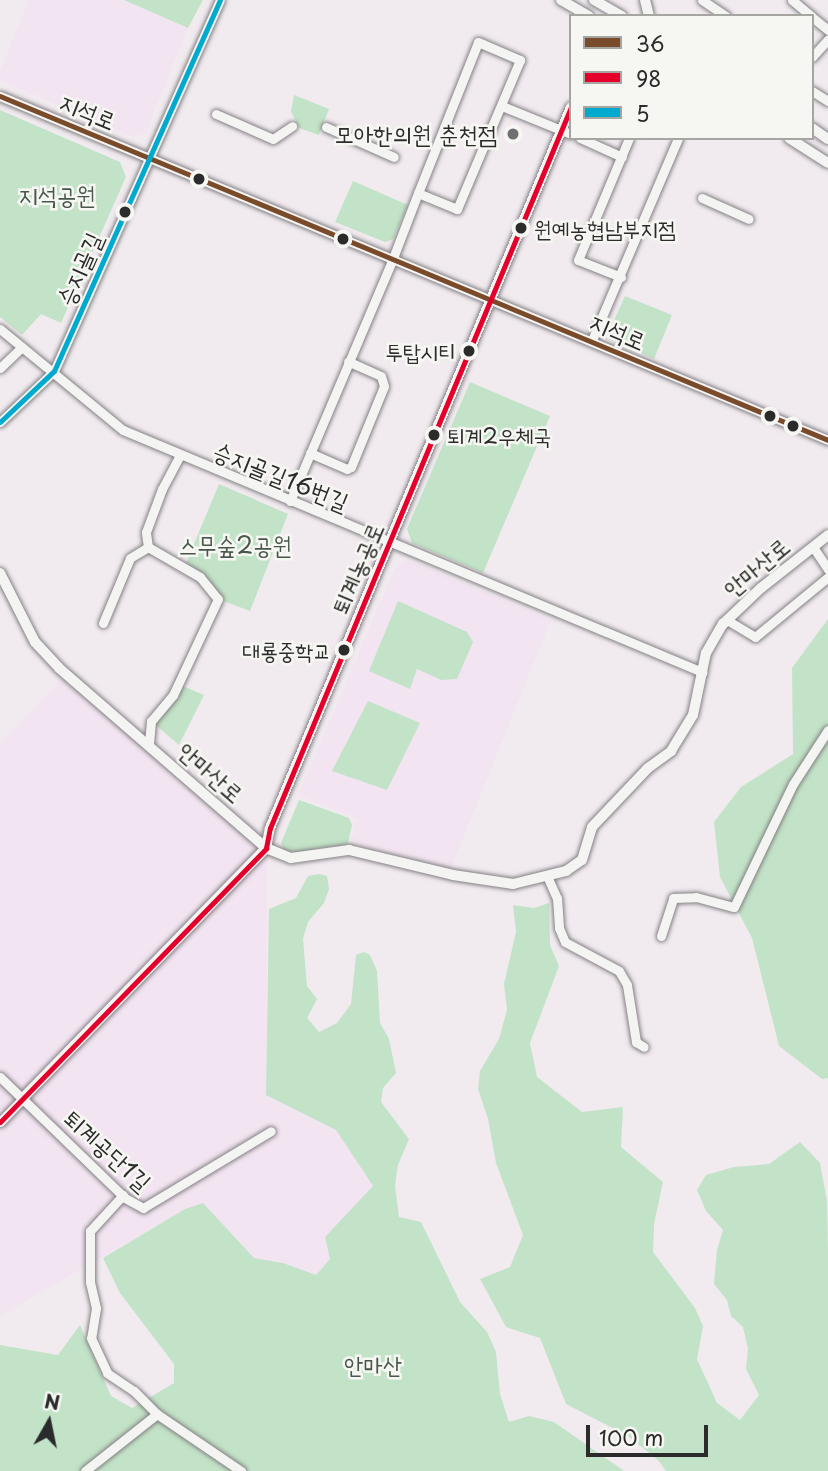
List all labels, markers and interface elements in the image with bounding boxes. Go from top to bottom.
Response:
legend [569,14,814,140]
text: 36 [636,27,665,59]
text: 98 [636,62,661,94]
street label: 지석로 [56,87,120,135]
text: 5 [636,97,650,129]
place label: 모아한의원 춘천점 [335,120,497,148]
marker: 모아한의원 춘천점 [503,124,523,144]
unlabelled marker [192,172,206,186]
park label: 지석공원 [18,181,96,209]
unlabelled marker [118,205,132,219]
place label: 원예농협남부지점 [534,215,676,241]
marker: 원예농협남부지점 [514,221,528,235]
street label: 승지골길 [50,228,108,310]
unlabelled marker [336,232,350,246]
street label: 지석로 [586,306,650,356]
place label: 투탑시티 [385,338,456,364]
marker: 투탑시티 [462,344,476,358]
unlabelled marker [763,409,777,423]
unlabelled marker [786,419,800,433]
place label: 퇴계2우체국 [447,422,551,448]
marker: 퇴계2우체국 [427,428,441,442]
street label: 승지골길16번길 [209,436,353,516]
street label: 퇴계농공로 [325,518,389,618]
park label: 스무숲2공원 [178,531,292,559]
street label: 안마산로 [717,531,795,603]
place label: 대룡중학교 [242,637,331,663]
marker: 대룡중학교 [337,643,351,657]
street label: 안마산로 [172,736,250,808]
street label: 퇴계공단1길 [58,1103,158,1197]
park label: 안마산 [344,1351,402,1379]
text: N [43,1386,62,1416]
north arrow [14,1387,84,1457]
scale bar [590,1412,712,1456]
text: 100 m [599,1421,663,1453]

